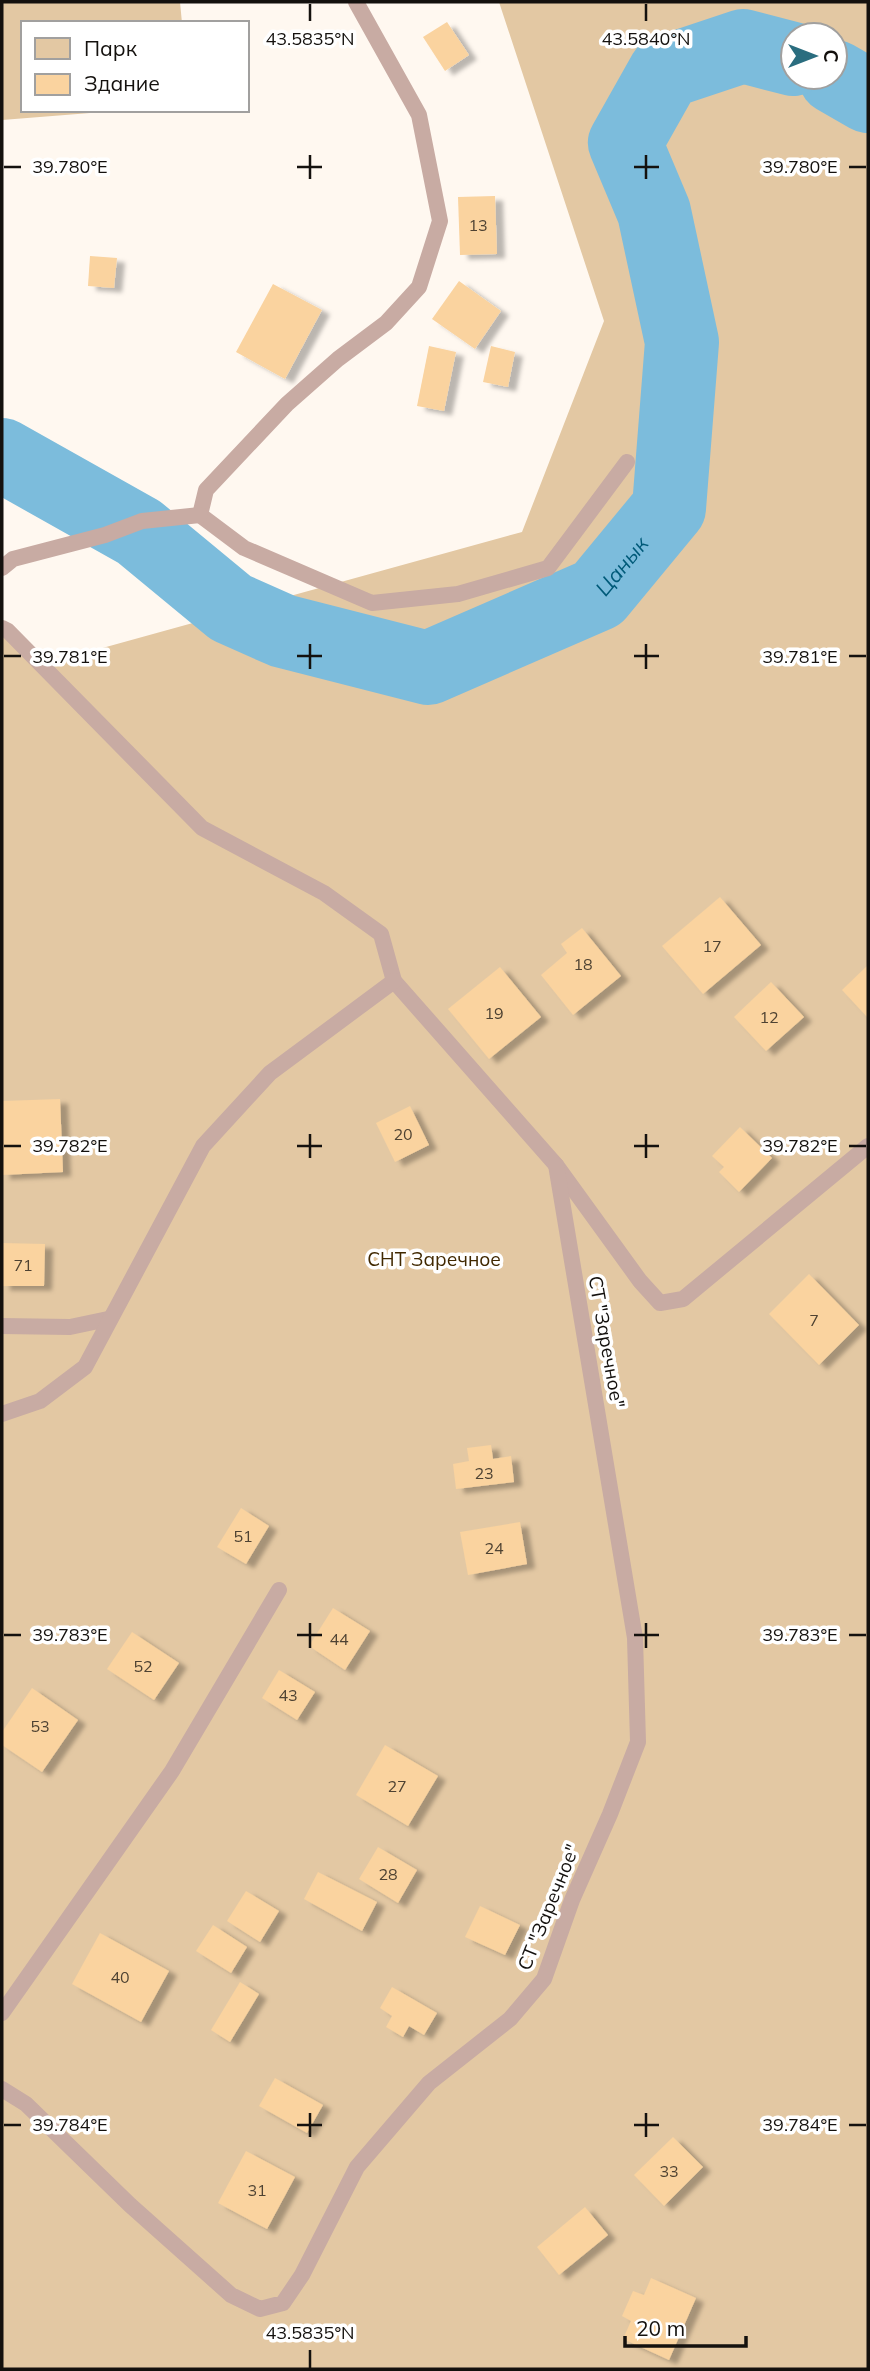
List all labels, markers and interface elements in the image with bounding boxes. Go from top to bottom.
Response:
legend [21,21,248,112]
north arrow [779,21,849,91]
text: 43.5835°N [265,27,355,50]
text: 43.5840°N [601,27,691,50]
text: Парк [84,35,138,61]
text: С [819,49,843,63]
text: Здание [84,70,160,96]
text: 39.780°E [32,155,108,178]
text: 39.780°E [762,155,838,178]
house number: 13 [468,215,488,235]
water label: Цанык [589,530,654,601]
text: 39.781°E [32,645,108,668]
text: 39.781°E [762,645,838,668]
house number: 17 [702,936,722,956]
house number: 18 [573,954,593,974]
house number: 19 [484,1003,504,1023]
house number: 12 [759,1007,779,1027]
house number: 20 [393,1124,413,1144]
text: 39.782°E [32,1134,108,1157]
text: 39.782°E [762,1134,838,1157]
park label: СНТ Заречное [367,1247,501,1271]
house number: 71 [13,1255,33,1275]
street label: СТ "Заречное" [584,1274,630,1410]
house number: 7 [809,1310,819,1330]
house number: 23 [474,1463,494,1483]
house number: 51 [233,1526,253,1546]
house number: 24 [484,1538,504,1558]
text: 39.783°E [32,1623,108,1646]
text: 39.783°E [762,1623,838,1646]
house number: 44 [329,1629,349,1649]
house number: 52 [133,1656,153,1676]
house number: 43 [278,1685,298,1705]
house number: 53 [30,1716,50,1736]
house number: 27 [387,1776,407,1796]
street label: СТ "Заречное" [512,1840,584,1974]
house number: 28 [378,1864,398,1884]
house number: 40 [110,1967,130,1987]
text: 39.784°E [32,2113,108,2136]
text: 39.784°E [762,2113,838,2136]
house number: 33 [659,2161,679,2181]
house number: 31 [247,2180,267,2200]
scale bar [625,2304,746,2348]
text: 20 m [636,2315,685,2341]
text: 43.5835°N [265,2321,355,2344]

